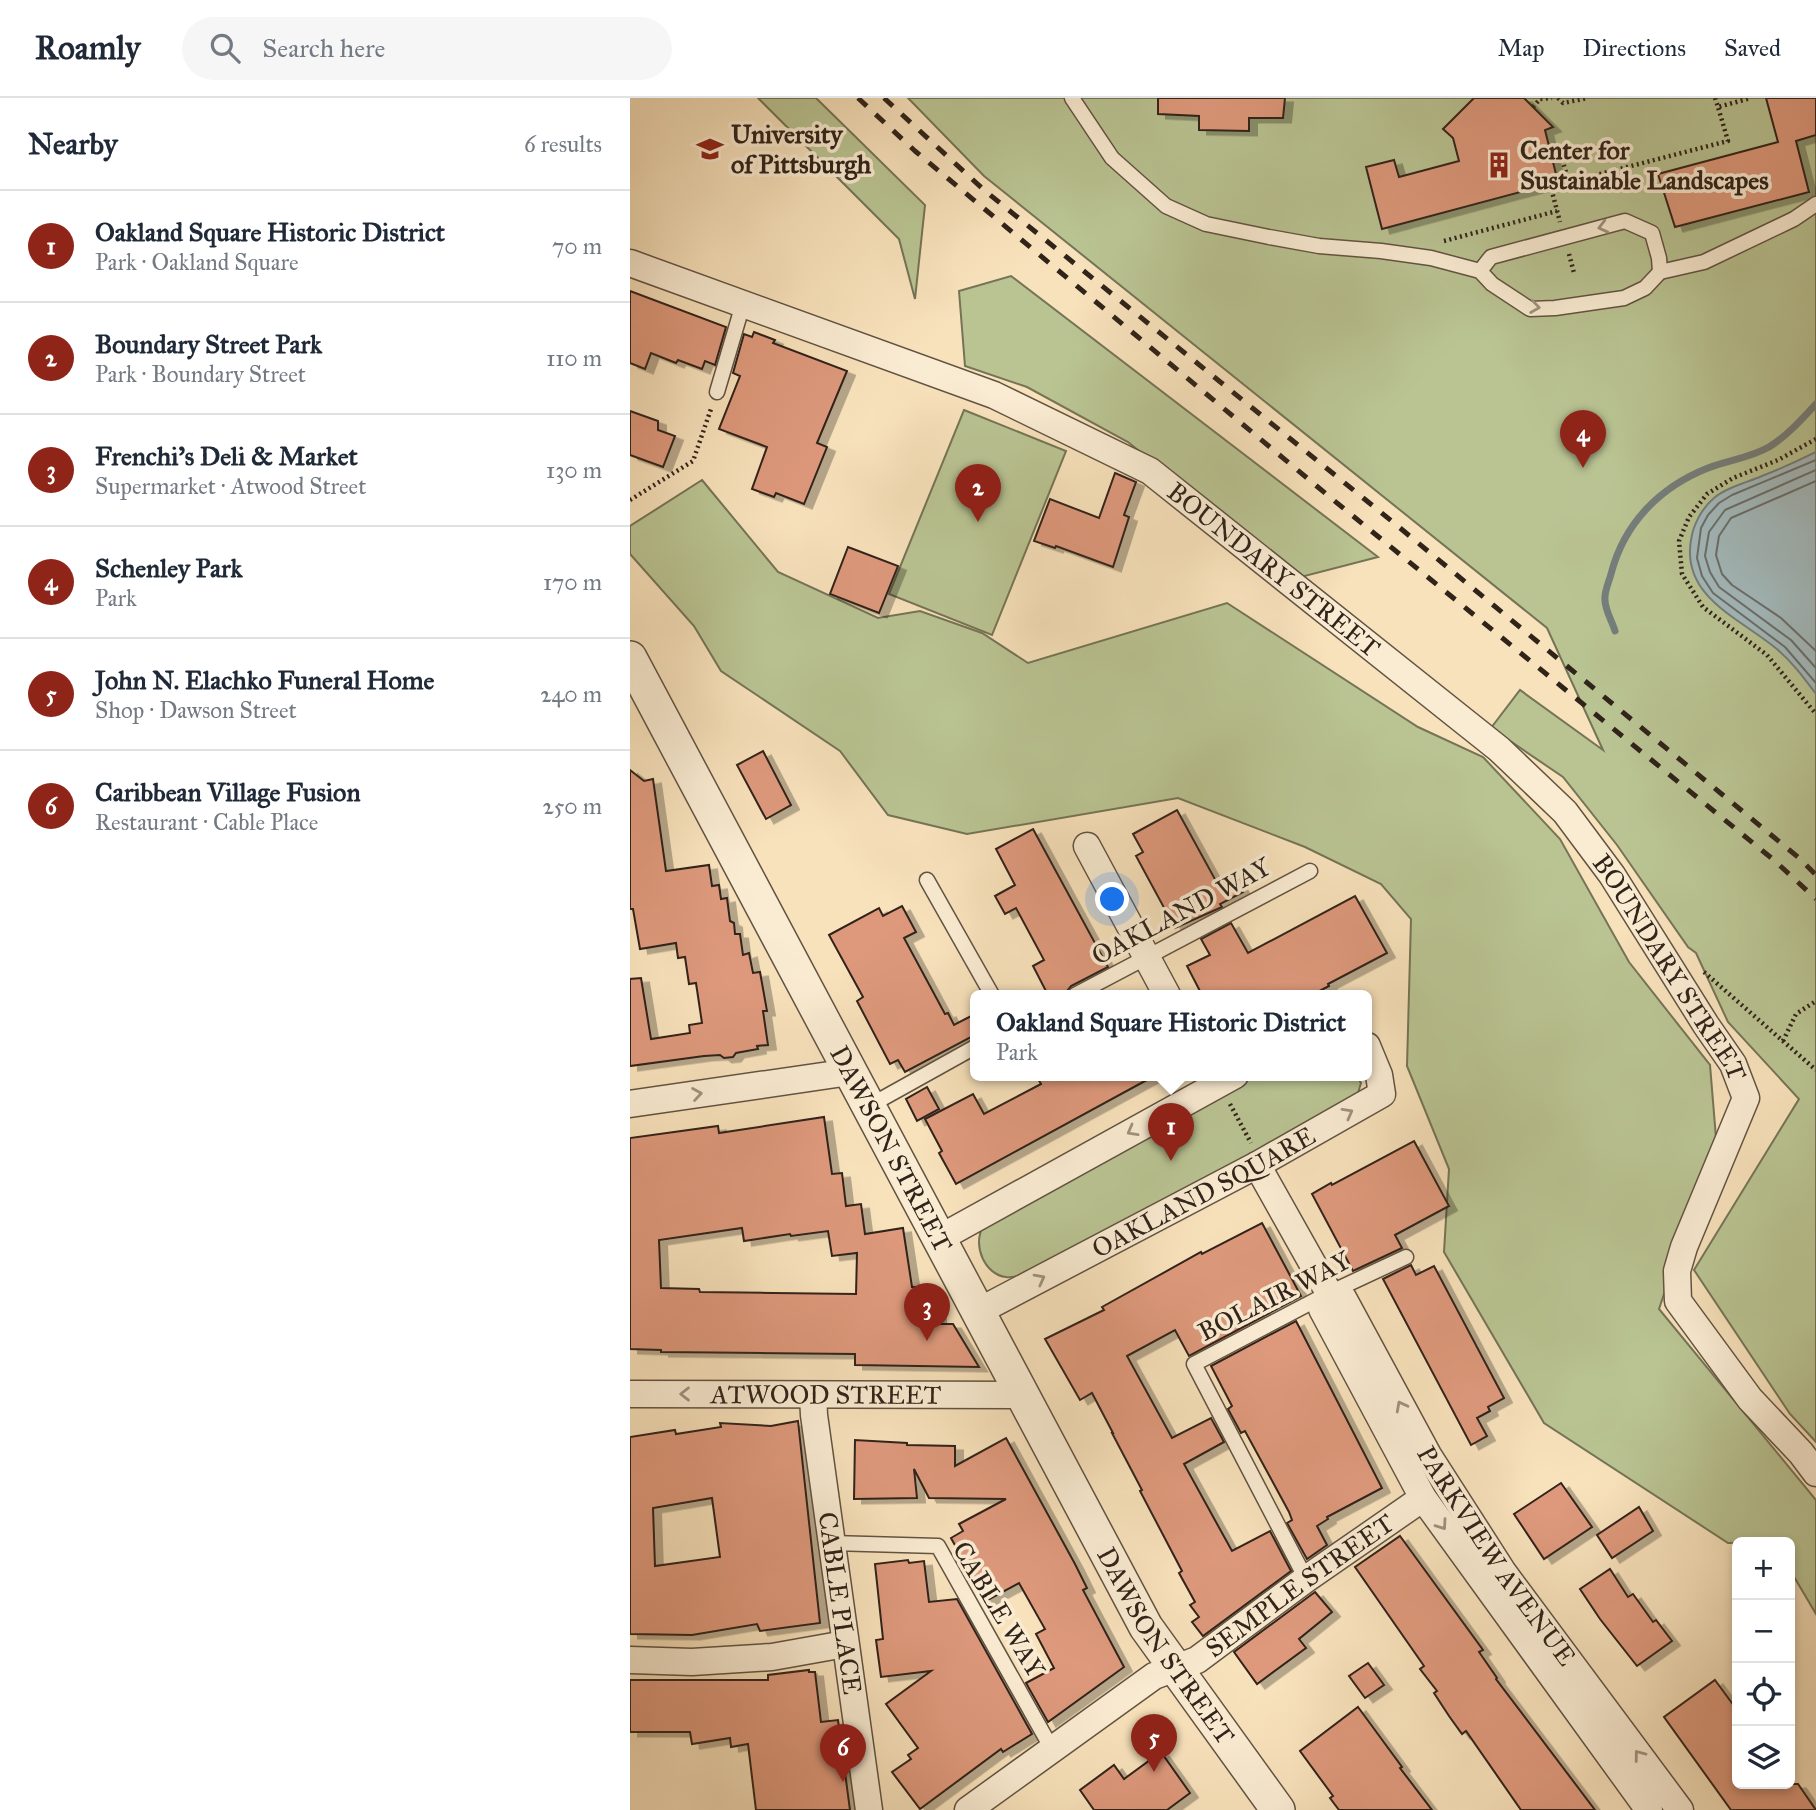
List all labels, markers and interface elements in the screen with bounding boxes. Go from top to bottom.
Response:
search box [182,17,672,80]
text: Roamly [35,28,140,68]
icon: search [206,29,244,67]
text: Search here [262,32,385,64]
text: Map [1498,33,1545,63]
text: Directions [1583,33,1686,63]
text: Saved [1724,33,1781,63]
place label: University of Pittsburgh [731,118,872,181]
text: Nearby [28,126,118,162]
text: 6 results [524,130,602,158]
school or university icon: University of Pittsburgh [695,134,725,164]
place label: Center for Sustainable Landscapes [1520,134,1769,196]
building icon: Center for Sustainable Landscapes [1484,150,1514,180]
text: Oakland Square Historic District [95,216,445,248]
one-way arrow [1597,219,1609,233]
text: 1 [46,232,56,260]
text: 70 m [552,232,602,260]
text: Park · Oakland Square [95,248,299,276]
one-way arrow [1529,299,1541,314]
text: Boundary Street Park [95,328,322,360]
text: 2 [45,344,57,372]
text: 110 m [546,344,602,372]
text: Park · Boundary Street [95,360,306,388]
pin: 4 [1560,410,1606,468]
text: Frenchi's Deli & Market [95,440,358,472]
text: 3 [46,456,56,484]
text: 130 m [546,456,602,484]
pin: 2 [955,464,1001,522]
text: Supermarket · Atwood Street [95,472,366,500]
street label: BOUNDARY STREET [1161,475,1387,664]
text: Schenley Park [95,552,243,584]
text: 4 [45,568,57,596]
text: 170 m [543,568,602,596]
text: Park [95,584,137,612]
text: John N. Elachko Funeral Home [95,664,434,696]
text: 5 [46,680,56,708]
text: 240 m [540,680,602,708]
text: Shop · Dawson Street [95,696,297,724]
text: Caribbean Village Fusion [95,776,360,808]
text: 6 [45,792,57,820]
text: 250 m [542,792,602,820]
text: Restaurant · Cable Place [95,808,318,836]
street label: BOUNDARY STREET [1586,848,1754,1085]
street label: OAKLAND WAY [1086,850,1277,972]
your location [1095,882,1129,916]
popup [970,990,1372,1081]
text: Oakland Square Historic District [996,1006,1346,1038]
text: Park [996,1038,1038,1066]
street label: DAWSON STREET [823,1040,959,1258]
one-way arrow [692,1087,703,1102]
pin: 1 [1148,1103,1194,1161]
one-way arrow [1341,1108,1353,1121]
street label: OAKLAND SQUARE [1087,1119,1321,1265]
one-way arrow [1127,1123,1140,1136]
street label: BOLAIR WAY [1193,1243,1357,1348]
one-way arrow [1033,1273,1045,1287]
pin: 3 [904,1283,950,1341]
street label: ATWOOD STREET [710,1378,942,1411]
one-way arrow [679,1386,689,1402]
one-way arrow [1396,1400,1409,1413]
street label: PARKVIEW AVENUE [1410,1440,1583,1672]
street label: SEMPLE STREET [1199,1507,1400,1664]
street label: CABLE PLACE [812,1510,869,1696]
one-way arrow [1434,1517,1446,1530]
street label: CABLE WAY [946,1535,1053,1684]
map controls [1732,1537,1795,1789]
button: + [1732,1537,1795,1600]
street label: DAWSON STREET [1090,1541,1241,1751]
button: − [1732,1600,1795,1663]
button: locate [1732,1663,1795,1726]
pin: 5 [1131,1714,1177,1772]
pin: 6 [820,1724,866,1782]
button: layers [1732,1726,1795,1789]
one-way arrow [1635,1751,1647,1763]

